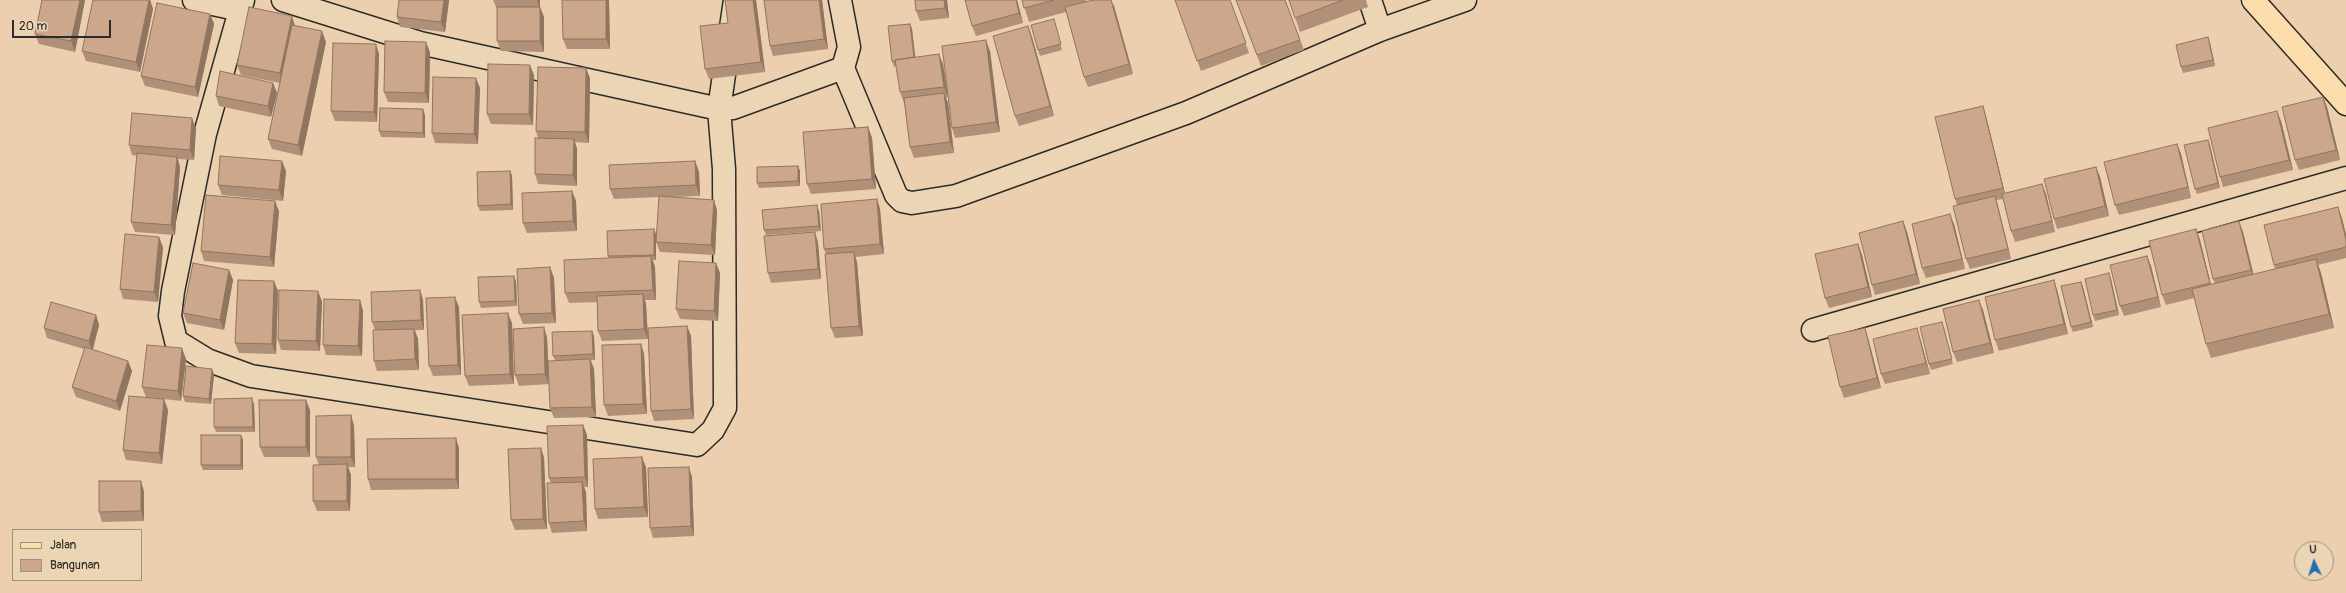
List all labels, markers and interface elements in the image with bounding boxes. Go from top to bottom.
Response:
scale bar [14,12,113,38]
text: 20 m [19,19,47,34]
legend [12,529,142,581]
text: Jalan [50,538,76,553]
north arrow [2294,541,2334,581]
text: U [2309,543,2317,556]
text: Bangunan [50,558,100,573]

